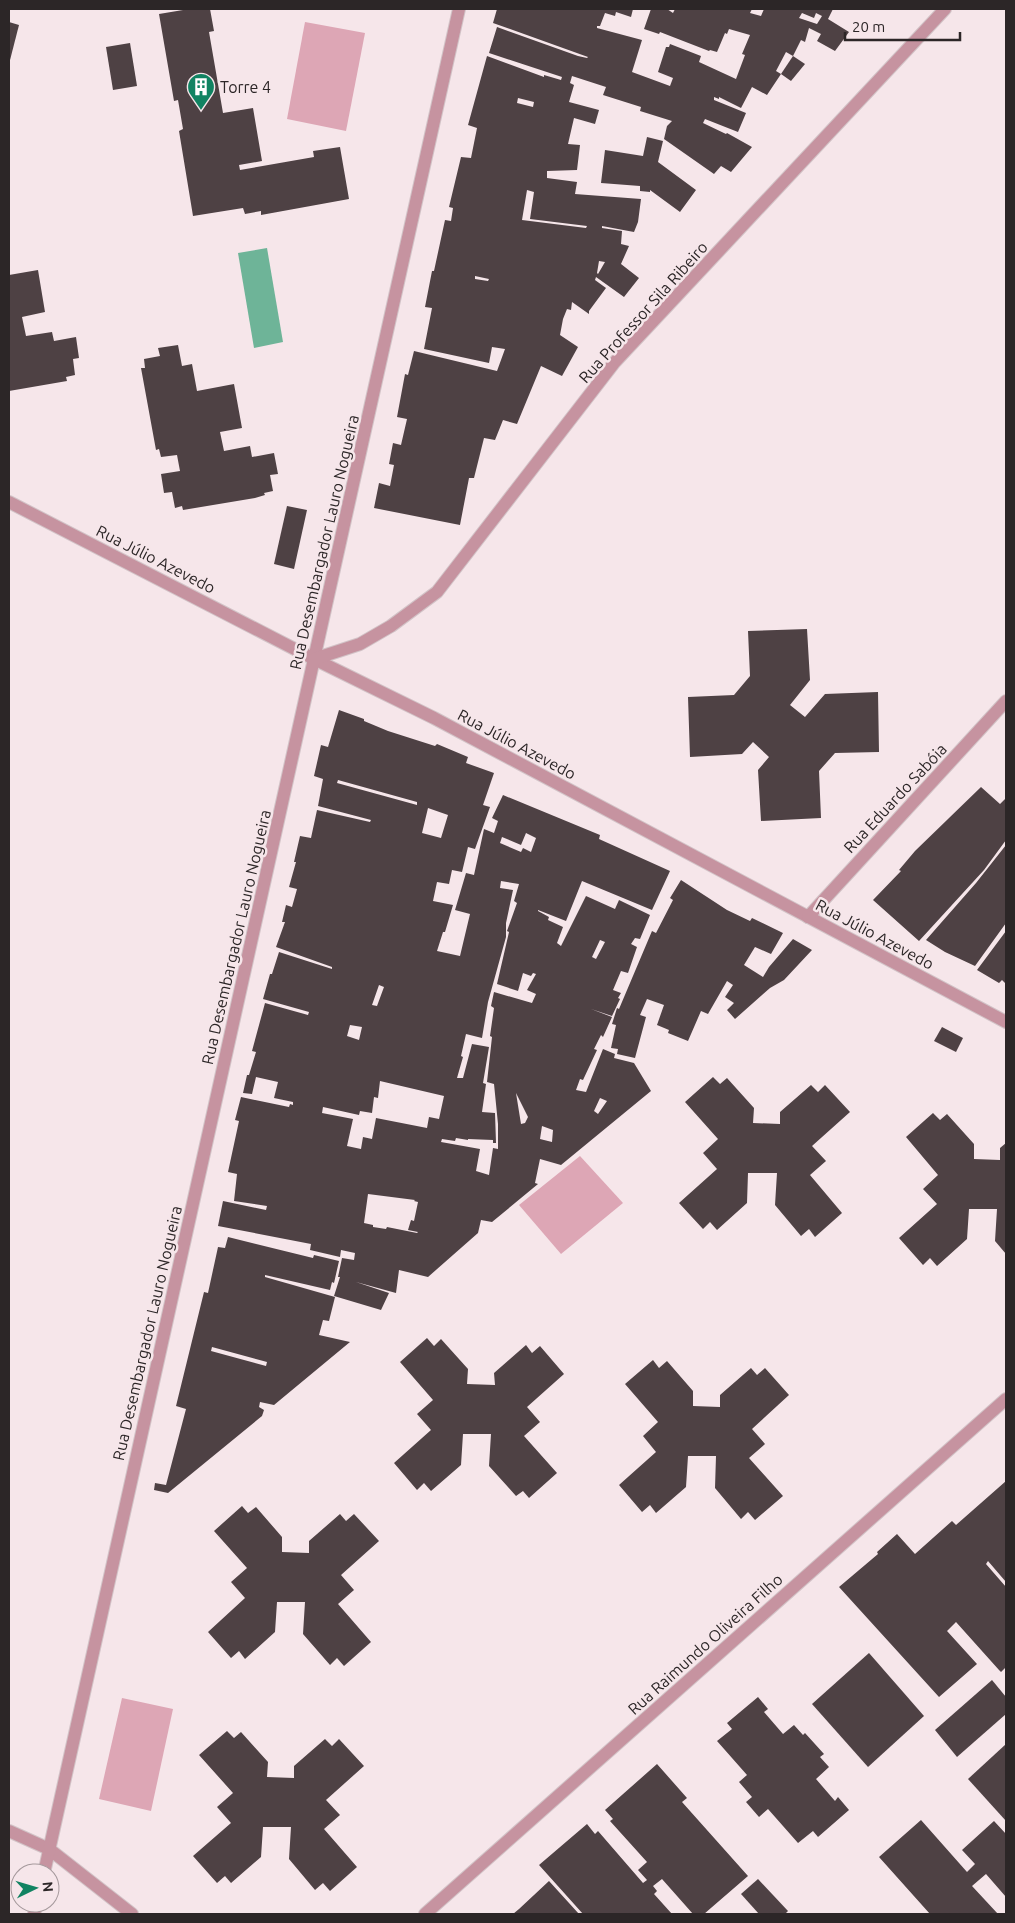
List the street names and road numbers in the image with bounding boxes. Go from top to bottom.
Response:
street label: Rua Professor Sila Ribeiro [575,238,711,386]
street label: Rua Desembargador Lauro Nogueira [286,413,362,671]
street label: Rua Júlio Azevedo [93,521,219,597]
street label: Rua Júlio Azevedo [455,705,579,783]
street label: Rua Eduardo Sabóia [840,740,950,856]
street label: Rua Desembargador Lauro Nogueira [198,808,274,1066]
street label: Rua Júlio Azevedo [813,895,937,973]
street label: Rua Desembargador Lauro Nogueira [109,1204,185,1462]
street label: Rua Raimundo Oliveira Filho [624,1570,786,1718]

